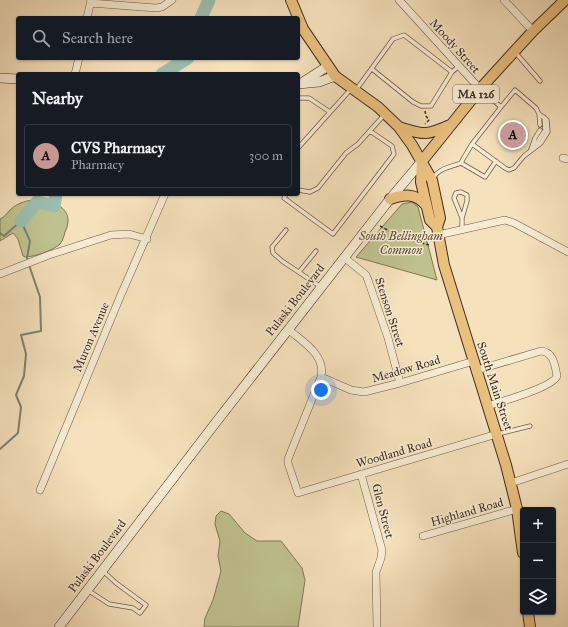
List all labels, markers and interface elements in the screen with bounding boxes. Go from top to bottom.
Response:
search box [16,16,300,60]
street label: Moody Street [427,16,484,77]
icon: search [30,27,52,49]
text: Search here [62,29,133,47]
road number: MA 126 [453,85,499,103]
text: Nearby [32,88,83,109]
pin: A [500,120,526,150]
text: CVS Pharmacy [71,139,165,157]
text: A [42,148,50,164]
text: 300 m [249,148,283,164]
text: Pharmacy [71,157,124,173]
park label: South Bellingham Common [358,229,443,257]
street label: Pulaski Boulevard [263,261,327,339]
street label: Stenson Street [372,276,408,349]
street label: Muron Avenue [70,300,112,374]
street label: South Main Street [474,340,516,433]
street label: Meadow Road [370,353,442,385]
your location [311,380,331,400]
street label: Woodland Road [354,435,434,471]
street label: Glen Street [369,482,397,541]
street label: Highland Road [429,495,505,530]
map controls [520,507,556,615]
button: + [520,507,556,543]
street label: Pulaski Boulevard [65,517,129,595]
button: − [520,543,556,579]
button: layers [520,579,556,615]

